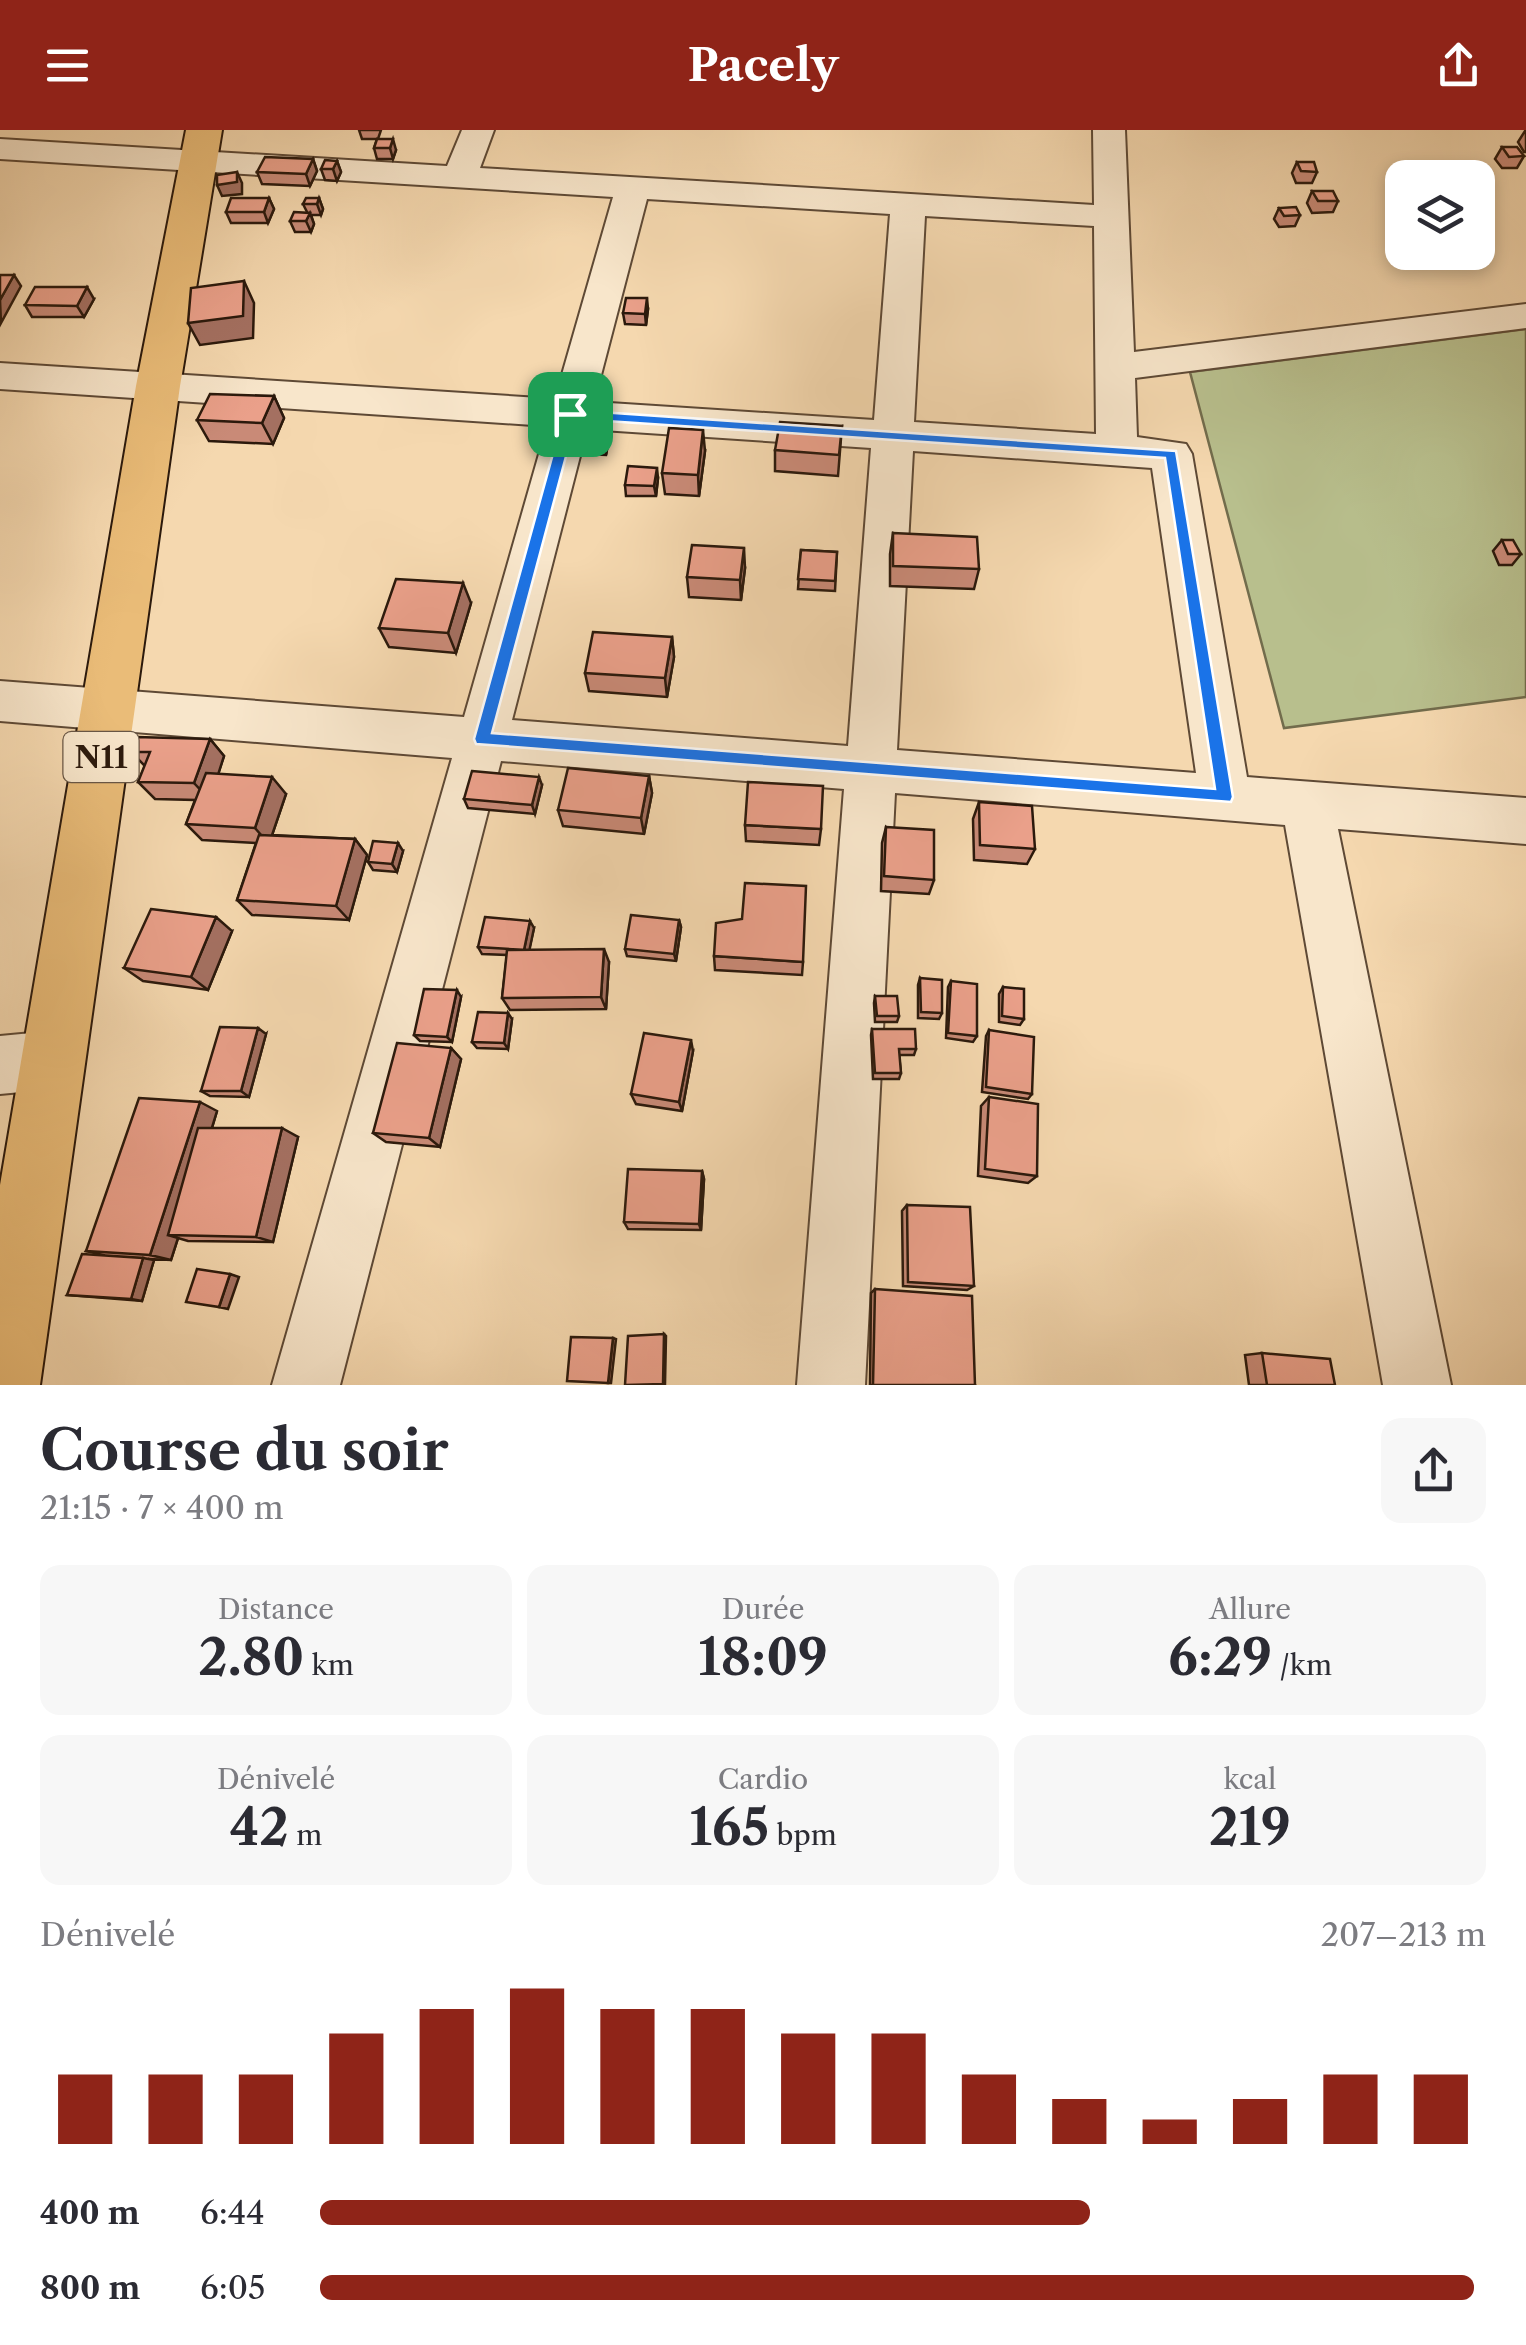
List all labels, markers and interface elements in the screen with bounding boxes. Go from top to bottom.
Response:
text: Pacely [688,37,838,93]
icon: menu [40,38,95,93]
icon: share [1431,38,1486,93]
map controls [1385,160,1495,270]
button: layers [1385,160,1495,270]
pin [528,372,613,457]
icon: arrive [543,387,598,442]
road number: N11 [64,732,138,782]
text: Course du soir [40,1417,449,1484]
button: share [1381,1418,1486,1523]
text: 21:15 · 7 × 400 m [40,1488,283,1527]
text: Distance [218,1592,334,1626]
text: Durée [722,1592,804,1626]
text: Allure [1209,1592,1291,1626]
text: 2.80 [198,1626,304,1688]
text: 18:09 [698,1626,828,1688]
text: 6:29 [1168,1626,1272,1688]
text: km [304,1648,354,1682]
text: /km [1272,1648,1332,1682]
text: Dénivelé [217,1762,335,1796]
text: Cardio [718,1762,808,1796]
text: kcal [1224,1762,1276,1796]
text: 42 [230,1796,289,1858]
text: 165 [689,1796,769,1858]
text: 219 [1209,1796,1291,1858]
text: m [289,1818,322,1852]
text: bpm [769,1818,837,1852]
text: Dénivelé [40,1915,175,1954]
text: 207–213 m [1321,1915,1486,1954]
text: 400 m [40,2193,140,2232]
text: 6:44 [200,2193,265,2232]
text: 800 m [40,2268,140,2307]
text: 6:05 [200,2268,265,2307]

